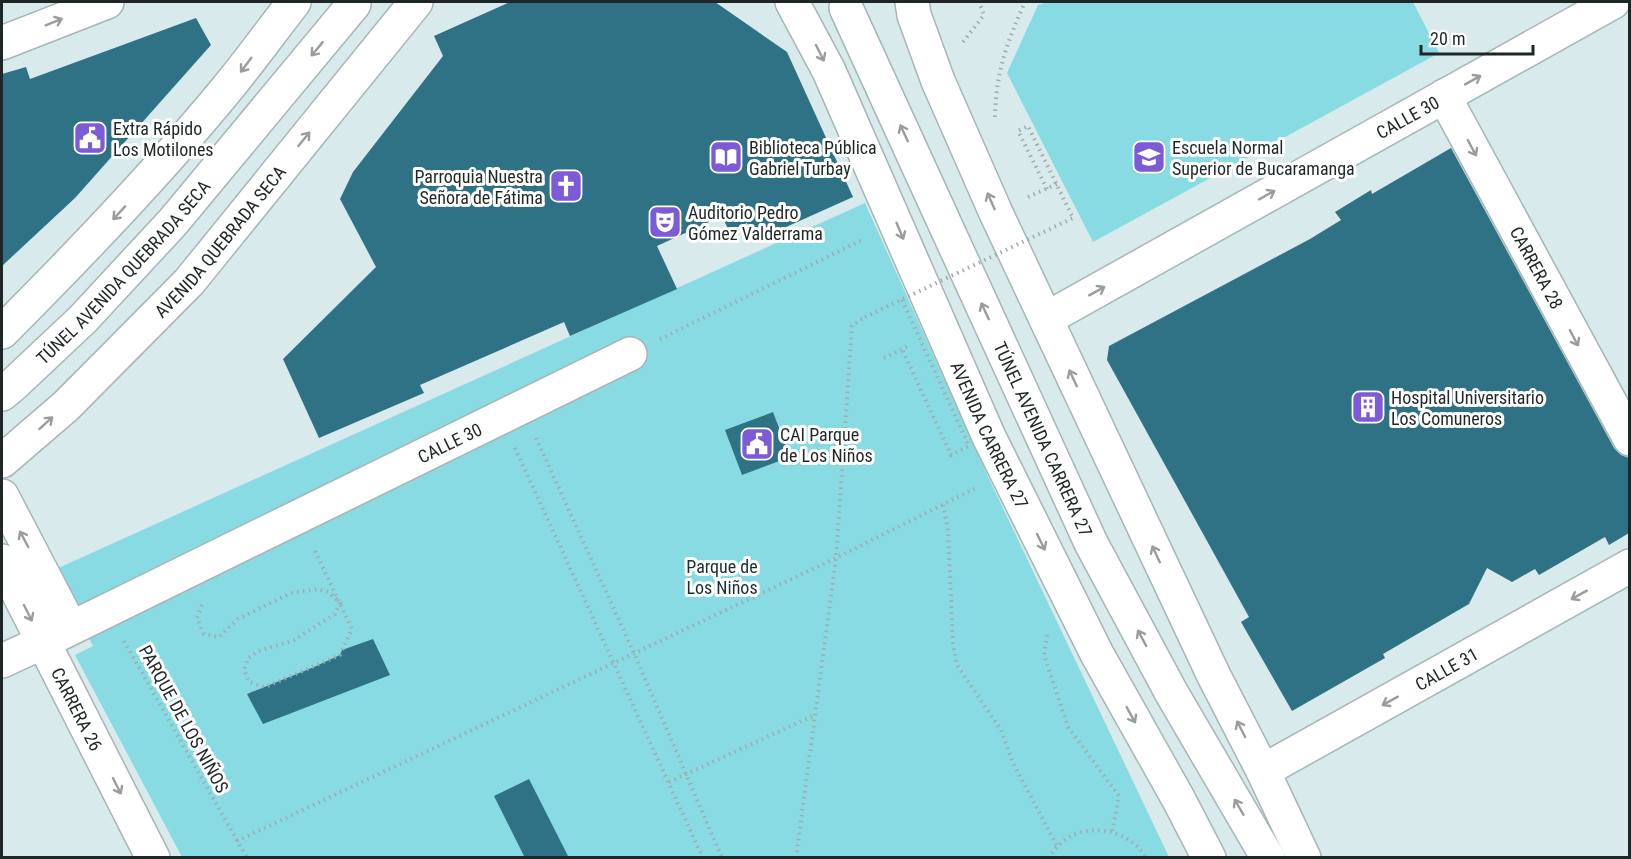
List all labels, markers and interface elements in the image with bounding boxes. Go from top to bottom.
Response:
one-way arrow [44,16,63,27]
scale bar [1421,18,1534,56]
text: 20 m [1430,28,1465,49]
one-way arrow [310,41,323,57]
one-way arrow [815,43,826,61]
one-way arrow [239,56,252,72]
one-way arrow [1465,73,1482,85]
street label: CALLE 30 [1372,91,1442,143]
place label: Extra Rápido Los Motilones [113,118,214,160]
public building icon: Extra Rápido Los Motilones [72,120,108,156]
one-way arrow [897,125,909,143]
one-way arrow [297,131,310,147]
place label: Biblioteca Pública Gabriel Turbay [749,137,877,179]
place label: Escuela Normal Superior de Bucaramanga [1172,137,1355,179]
one-way arrow [1467,138,1478,156]
library icon: Biblioteca Pública Gabriel Turbay [708,139,744,175]
school or university icon: Escuela Normal Superior de Bucaramanga [1131,139,1167,175]
street label: AVENIDA QUEBRADA SECA [150,161,290,321]
place label: Parroquia Nuestra Señora de Fátima [414,166,543,208]
church icon: Parroquia Nuestra Señora de Fátima [548,168,584,204]
street label: TÚNEL AVENIDA QUEBRADA SECA [32,175,214,368]
one-way arrow [1258,189,1275,201]
one-way arrow [985,192,996,210]
place label: Auditorio Pedro Gómez Valderrama [688,202,823,244]
theatre icon: Auditorio Pedro Gómez Valderrama [647,204,683,240]
one-way arrow [112,205,126,220]
one-way arrow [895,221,906,239]
street label: CARRERA 28 [1506,223,1568,312]
one-way arrow [1087,285,1105,296]
one-way arrow [979,302,990,320]
one-way arrow [1569,328,1580,346]
street label: TÚNEL AVENIDA CARRERA 27 [990,338,1097,540]
street label: AVENIDA CARRERA 27 [947,358,1033,512]
one-way arrow [1067,369,1079,387]
place label: Hospital Universitario Los Comuneros [1391,387,1544,429]
building icon: Hospital Universitario Los Comuneros [1350,389,1386,425]
one-way arrow [38,416,53,430]
street label: CALLE 30 [414,418,485,467]
place label: CAI Parque de Los Niños [780,424,873,466]
public building icon: CAI Parque de Los Niños [739,426,775,462]
one-way arrow [18,531,30,548]
one-way arrow [1035,533,1047,551]
one-way arrow [1150,545,1162,563]
park label: Parque de Los Niños [686,556,758,598]
one-way arrow [1570,589,1587,601]
one-way arrow [23,603,34,621]
one-way arrow [1136,629,1147,647]
street label: PARQUE DE LOS NIÑOS [135,642,233,796]
street label: CALLE 31 [1411,643,1481,694]
street label: CARRERA 26 [47,664,107,754]
one-way arrow [1382,695,1399,707]
one-way arrow [1125,706,1137,723]
one-way arrow [1235,721,1247,739]
one-way arrow [112,777,123,795]
one-way arrow [1232,799,1244,816]

